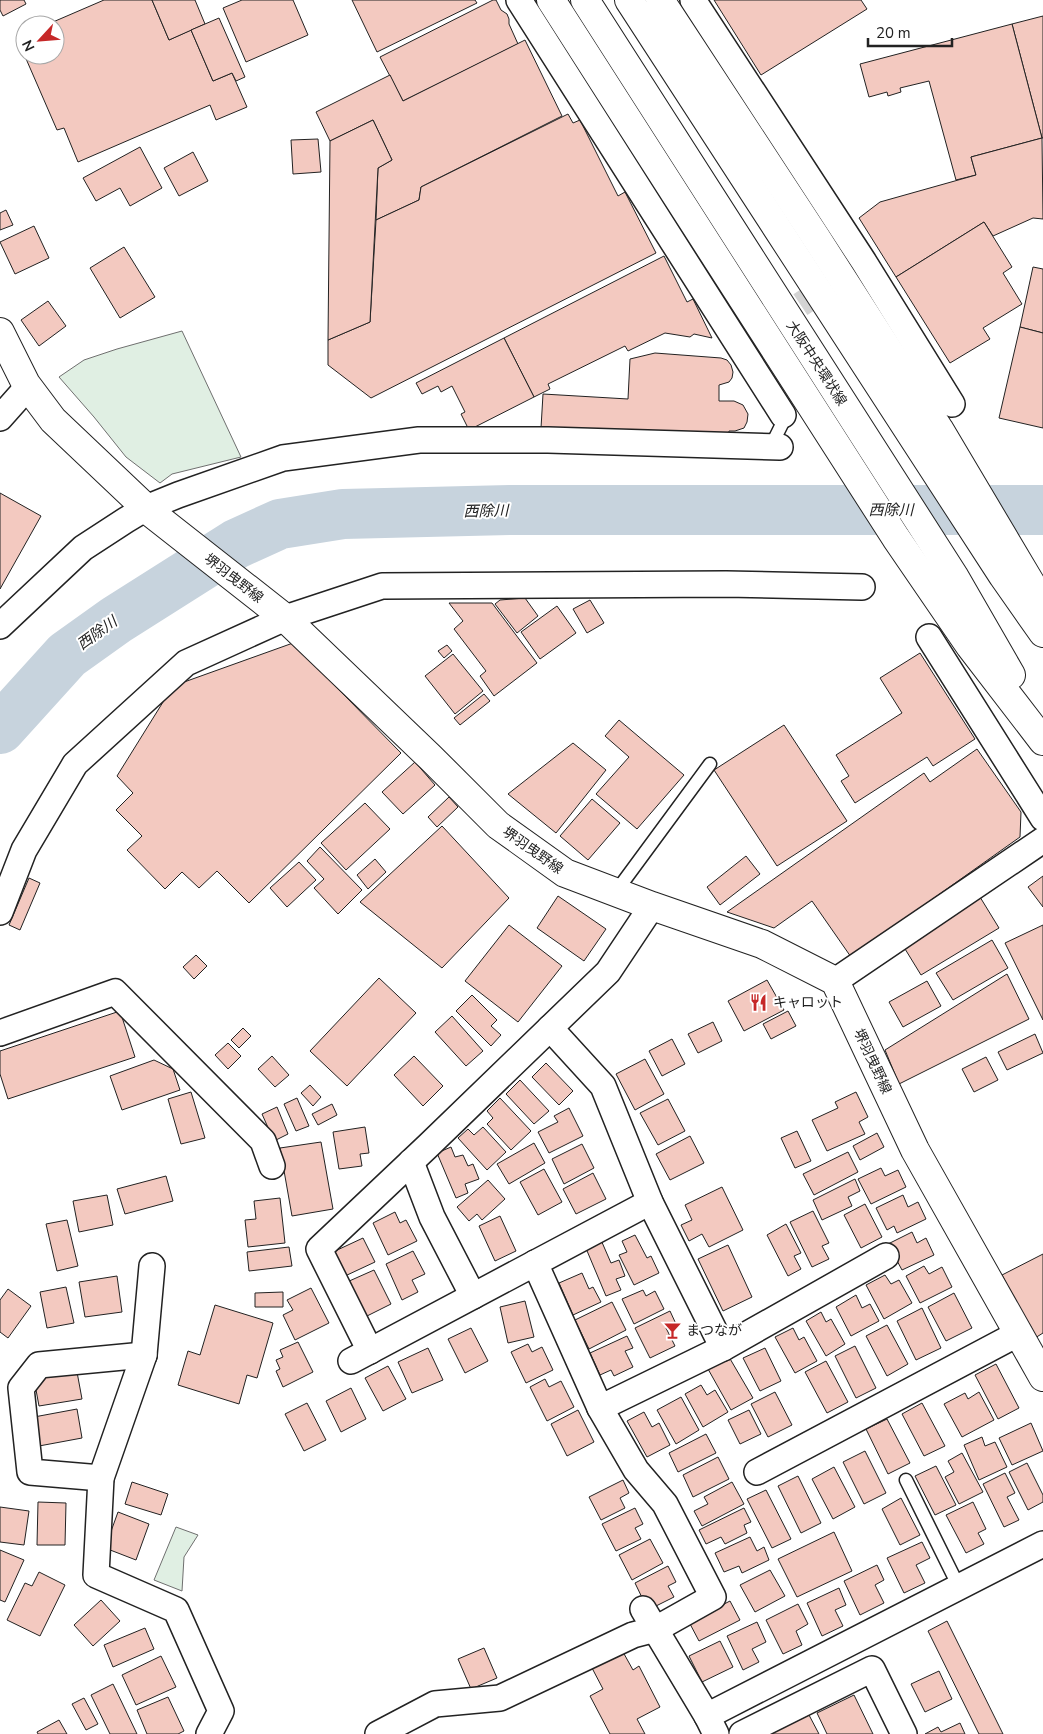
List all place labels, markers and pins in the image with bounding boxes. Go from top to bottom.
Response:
restaurant icon: キャロット [749,992,769,1012]
place label: キャロット [773,993,843,1012]
bar icon: まつなが [662,1320,682,1340]
place label: まつなが [686,1321,742,1340]

